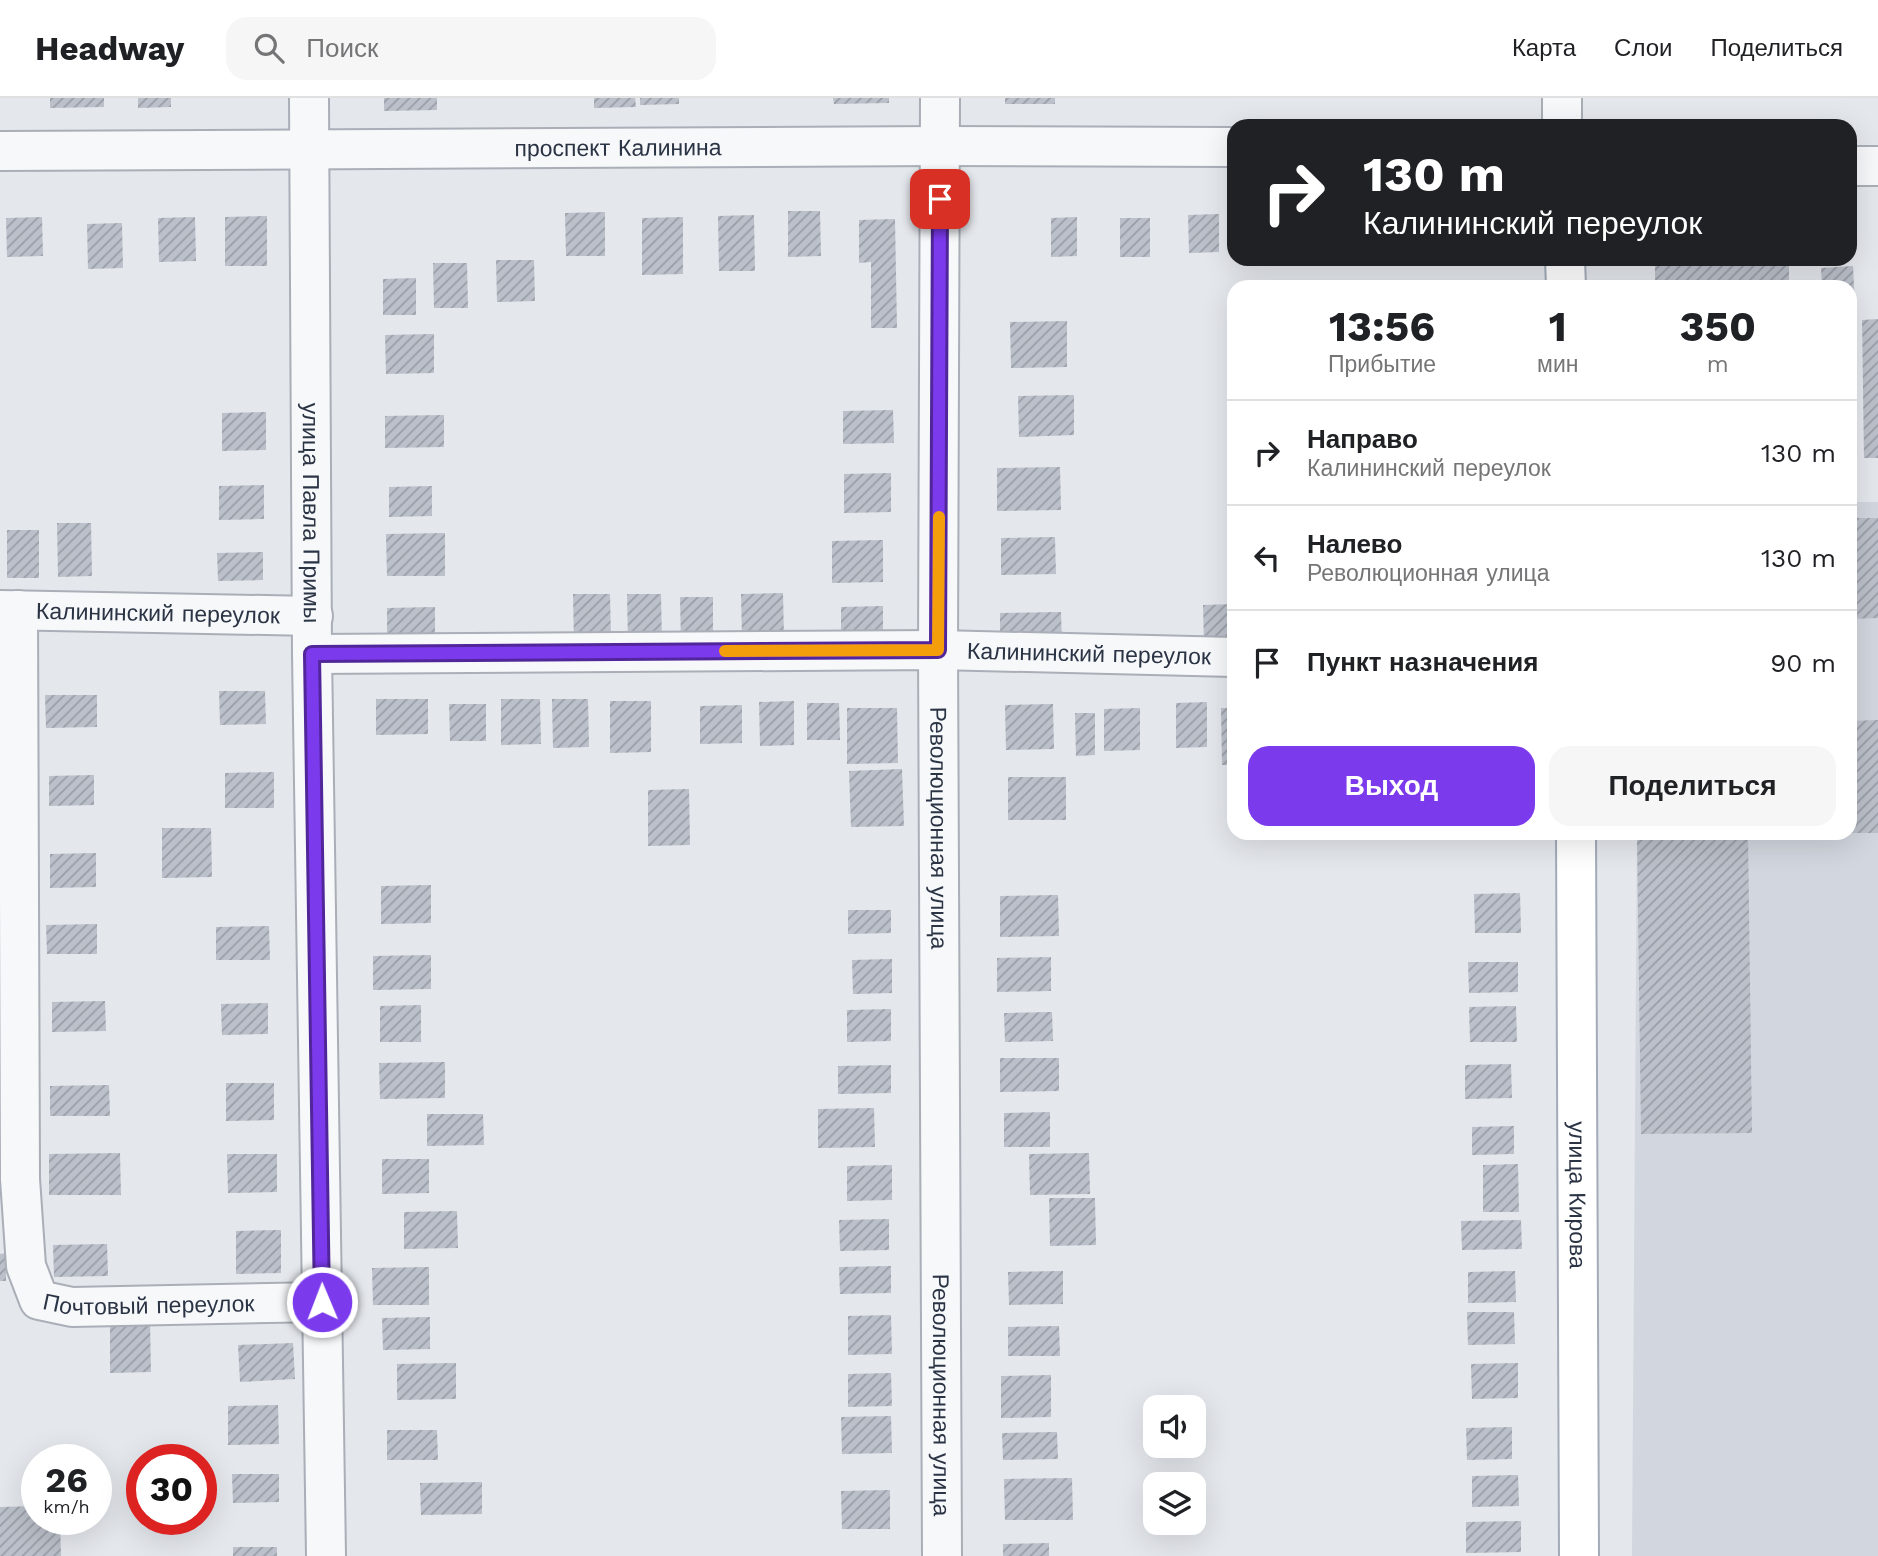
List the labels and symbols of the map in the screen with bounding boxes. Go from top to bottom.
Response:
street label: проспект Калинина [514,134,722,162]
pin [910,169,970,229]
street label: улица Павла Примы [297,403,325,623]
street label: Калининский переулок [36,597,281,629]
street label: Калининский переулок [967,637,1212,670]
street label: Революционная улица [925,707,953,950]
street label: улица Кирова [1564,1121,1591,1269]
position arrow [285,1265,359,1339]
street label: Революционная улица [927,1274,955,1517]
street label: Почтовый переулок [41,1288,256,1321]
speed limit sign: 30 [126,1444,217,1535]

